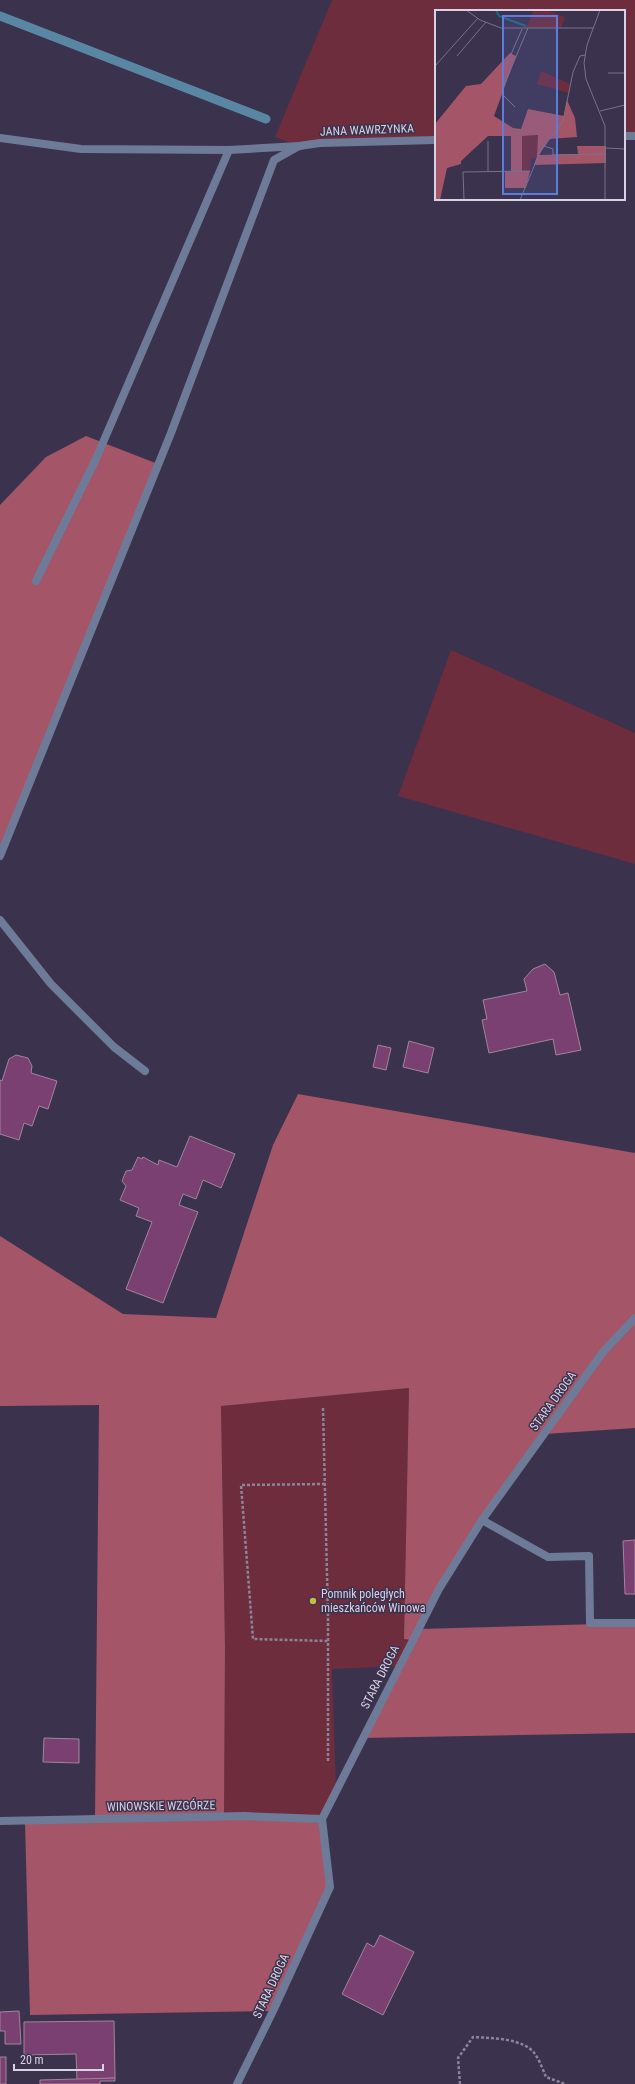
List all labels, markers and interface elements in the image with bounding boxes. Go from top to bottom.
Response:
inset map [435,10,625,200]
street label: JANA WAWRZYNKA [320,121,414,139]
street label: STARA DROGA [527,1369,579,1433]
place label: Pomnik poległych mieszkańców Winowa [321,1587,426,1615]
marker: Pomnik poległych mieszkańców Winowa [308,1596,318,1606]
street label: STARA DROGA [358,1643,402,1711]
street label: WINOWSKIE WZGÓRZE [107,1797,215,1814]
street label: STARA DROGA [250,1952,292,2020]
scale bar [14,2046,103,2072]
text: 20 m [20,2053,44,2067]

